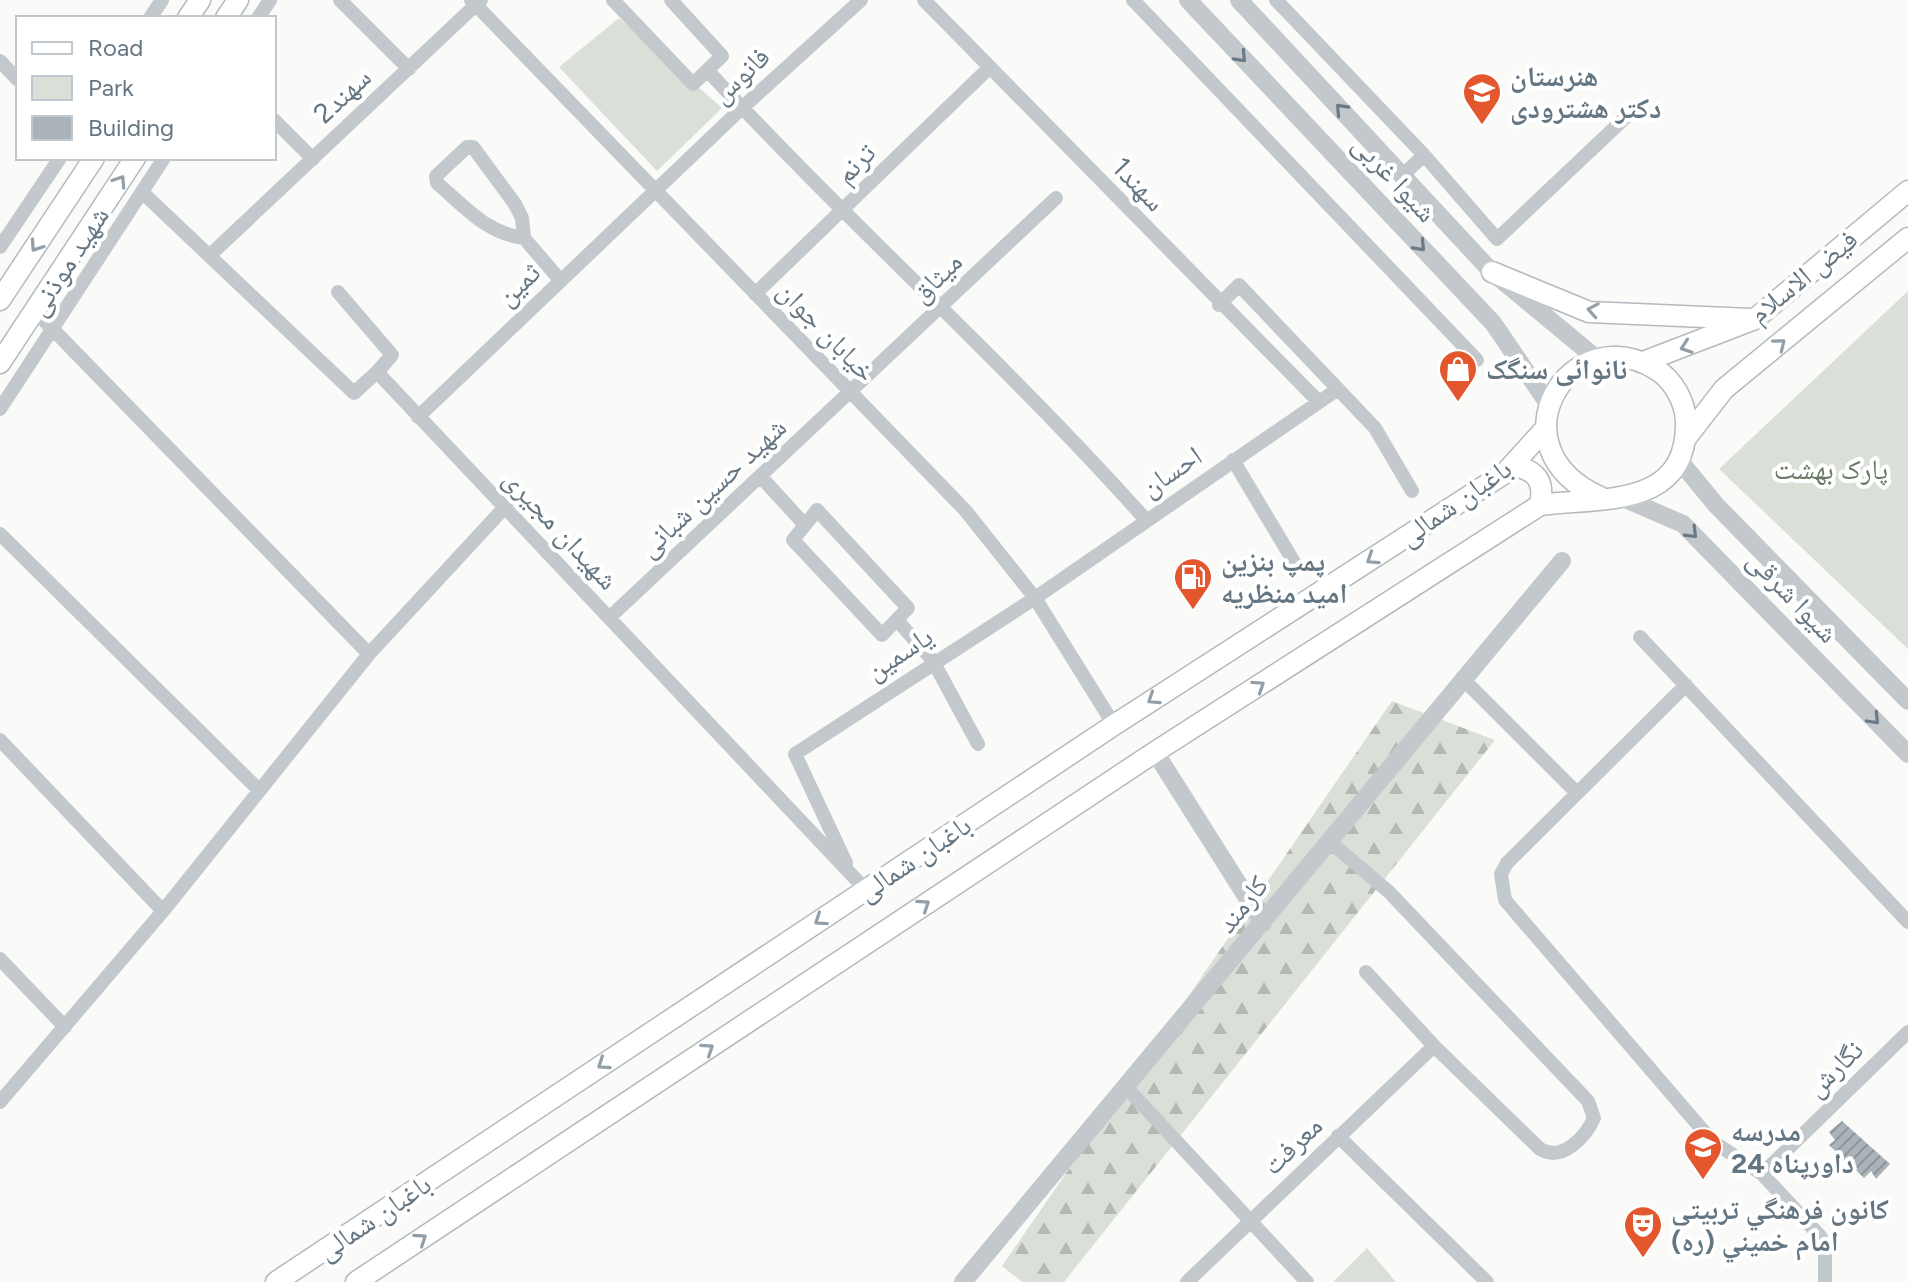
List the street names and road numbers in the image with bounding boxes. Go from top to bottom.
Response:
street label: فانوس [704,39,777,111]
street label: 2سهند [306,60,378,130]
street label: شیوا غربی [1345,127,1444,230]
street label: ترنم [828,136,884,192]
street label: 1سهند [1105,150,1173,218]
street label: شهید موذنی [20,200,117,323]
street label: فیض الاسلام [1742,222,1865,332]
street label: میثاق [903,245,969,310]
street label: ثمین [489,255,548,313]
street label: خیابان جوان [771,273,883,389]
street label: شهید حسین شبانی [631,410,794,565]
street label: احسان [1134,438,1208,504]
street label: باغبان شمالی [1392,451,1518,554]
street label: شهیدان مجیری [497,462,625,596]
street label: شیوا شرقی [1740,542,1845,650]
street label: یاسمین [859,619,939,688]
street label: باغبان شمالی [851,808,978,909]
street label: کارمند [1209,868,1276,939]
street label: نگارش [1798,1033,1871,1104]
street label: معرفت [1255,1108,1329,1182]
street label: باغبان شمالی [311,1167,438,1268]

